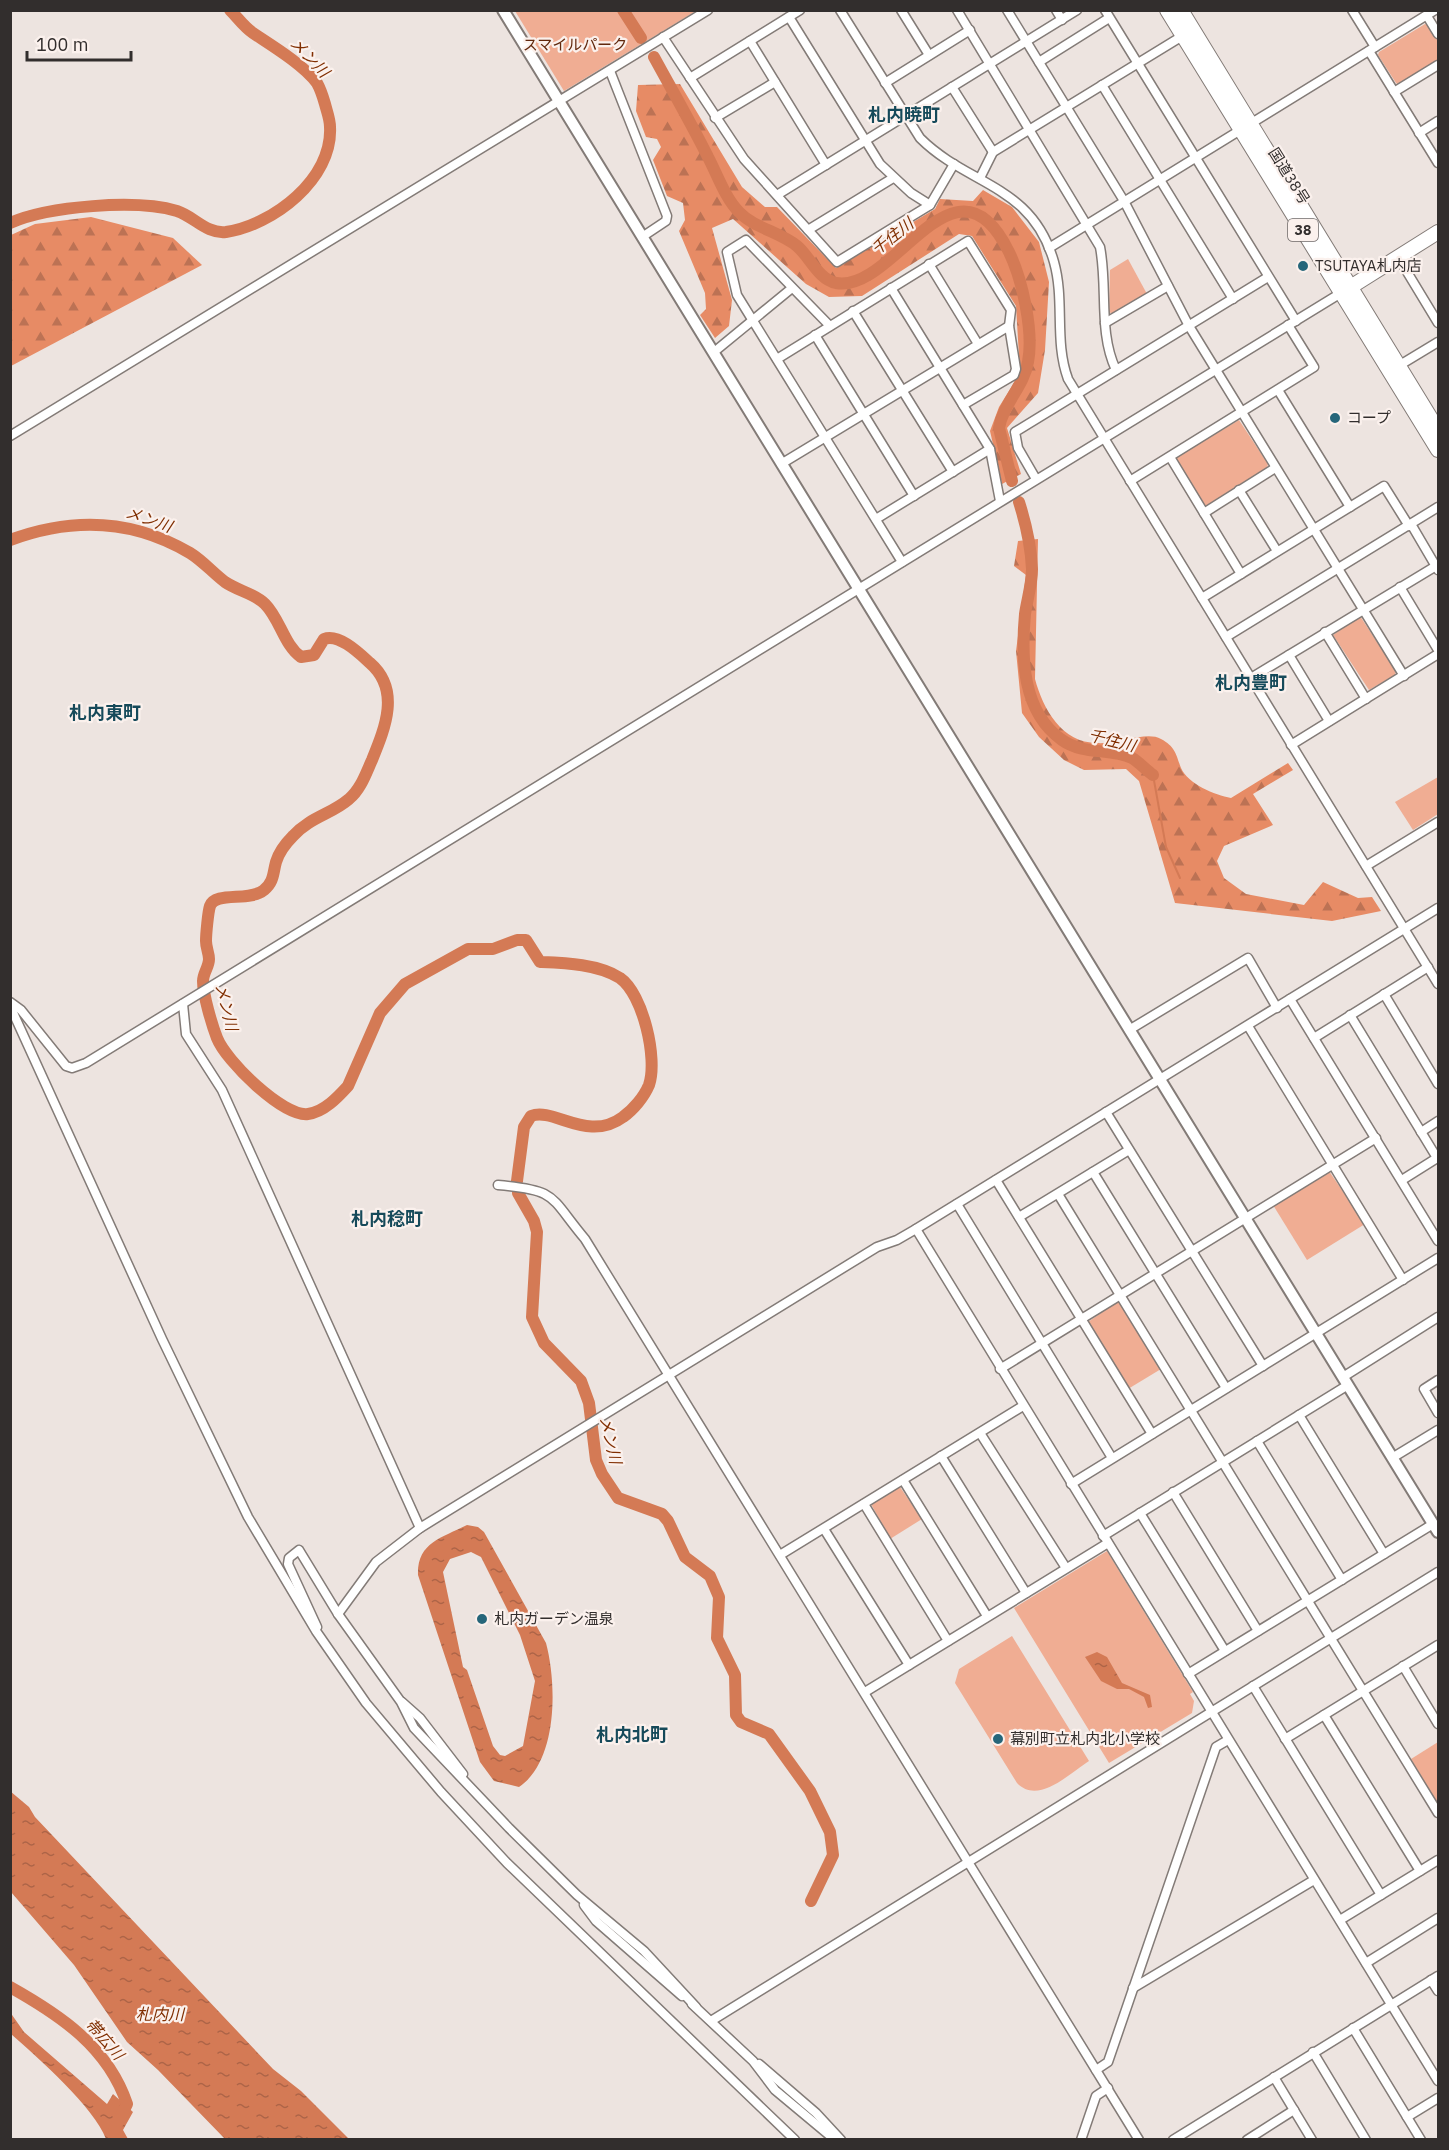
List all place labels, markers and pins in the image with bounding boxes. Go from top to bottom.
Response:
place label: TSUTAYA札内店 [1315,256,1421,275]
marker: TSUTAYA札内店 [1296,259,1310,273]
place label: コープ [1347,408,1391,427]
marker: コープ [1328,411,1342,425]
place label: 札内ガーデン温泉 [494,1609,614,1628]
marker: 札内ガーデン温泉 [475,1612,489,1626]
place label: 幕別町立札内北小学校 [1010,1729,1160,1748]
marker: 幕別町立札内北小学校 [991,1732,1005,1746]

